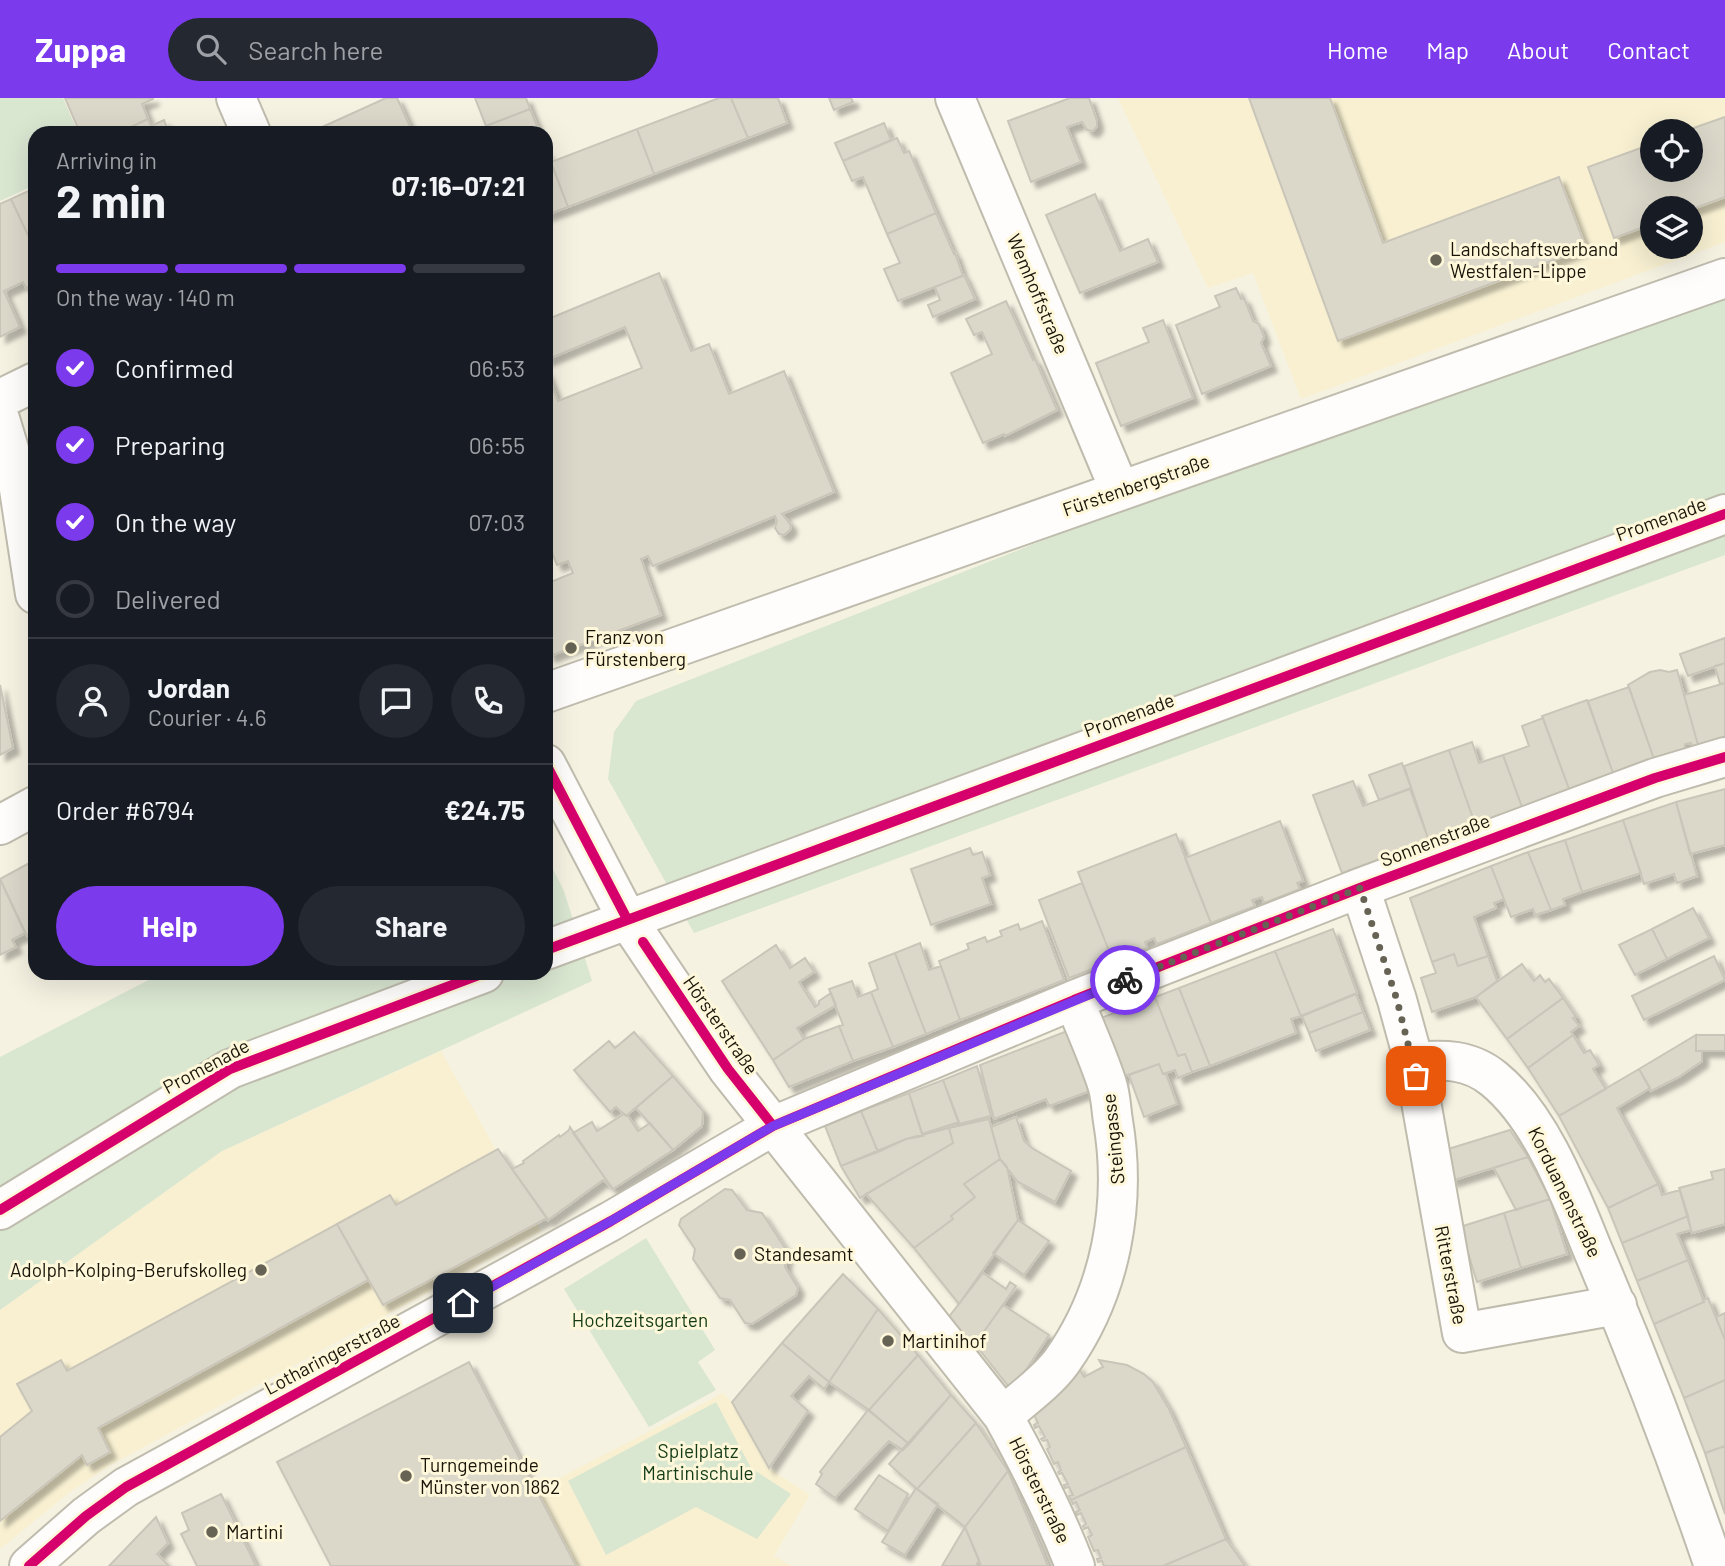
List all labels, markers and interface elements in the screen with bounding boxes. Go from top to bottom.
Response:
search box [168,18,658,81]
text: Zuppa [35,29,126,69]
icon: search [192,30,230,68]
text: Search here [248,34,383,65]
text: Home [1327,35,1388,64]
text: Map [1426,35,1469,64]
text: About [1507,35,1569,64]
text: Contact [1607,35,1690,64]
map controls [1640,119,1703,259]
button: locate [1640,119,1703,182]
text: Arriving in [56,146,157,174]
text: 07:16–07:21 [391,170,525,201]
text: 2 min [56,172,166,227]
button: layers [1640,196,1703,259]
street label: Wemhoffstraße [1003,230,1074,357]
place label: Landschaftsverband Westfalen-Lippe [1450,237,1618,282]
marker: Landschaftsverband Westfalen-Lippe [1428,252,1444,268]
text: On the way · 140 m [56,283,235,311]
icon: check [56,349,94,387]
text: Confirmed [115,352,234,383]
text: 06:53 [469,354,525,382]
icon: check [56,426,94,464]
text: Preparing [115,429,225,460]
text: 06:55 [469,431,525,459]
street label: Fürstenbergstraße [1059,449,1212,520]
street label: Promenade [1612,492,1709,546]
icon: check [56,503,94,541]
text: On the way [115,506,236,537]
text: 07:03 [468,508,525,536]
text: Delivered [115,583,221,614]
place label: Franz von Fürstenberg [585,625,686,670]
marker: Franz von Fürstenberg [563,640,579,656]
button: person [56,664,130,738]
button: chat [359,664,433,738]
button: phone [451,664,525,738]
text: Jordan [148,672,230,703]
street label: Promenade [1080,688,1177,742]
text: Courier · 4.6 [148,703,267,731]
text: Order #6794 [56,794,195,825]
text: €24.75 [444,794,525,825]
street label: Sonnenstraße [1377,808,1493,871]
button: Help [56,886,284,966]
button: Share [298,886,525,966]
courier [1090,945,1160,1015]
icon: bike [1106,961,1144,999]
street label: Hörsterstraße [679,971,764,1079]
street label: Promenade [159,1033,253,1098]
pin [1386,1046,1446,1106]
icon: bag [1397,1057,1435,1095]
street label: Steingasse [1096,1093,1129,1185]
street label: Korduanenstraße [1524,1123,1607,1261]
street label: Ritterstraße [1431,1223,1472,1326]
place label: Standesamt [754,1242,854,1265]
marker: Standesamt [732,1246,748,1262]
place label: Adolph-Kolping-Berufskolleg [10,1258,247,1281]
marker: Adolph-Kolping-Berufskolleg [253,1262,269,1278]
pin [433,1273,493,1333]
icon: home [444,1284,482,1322]
street label: Lotharingerstraße [260,1308,404,1399]
park label: Hochzeitsgarten [572,1308,708,1331]
place label: Martinihof [902,1329,986,1352]
marker: Martinihof [880,1333,896,1349]
street label: Hörsterstraße [1005,1433,1076,1547]
park label: Spielplatz Martinischule [642,1439,754,1484]
place label: Turngemeinde Münster von 1862 [420,1453,560,1498]
marker: Turngemeinde Münster von 1862 [398,1468,414,1484]
place label: Martini [226,1520,283,1543]
marker: Martini [204,1524,220,1540]

